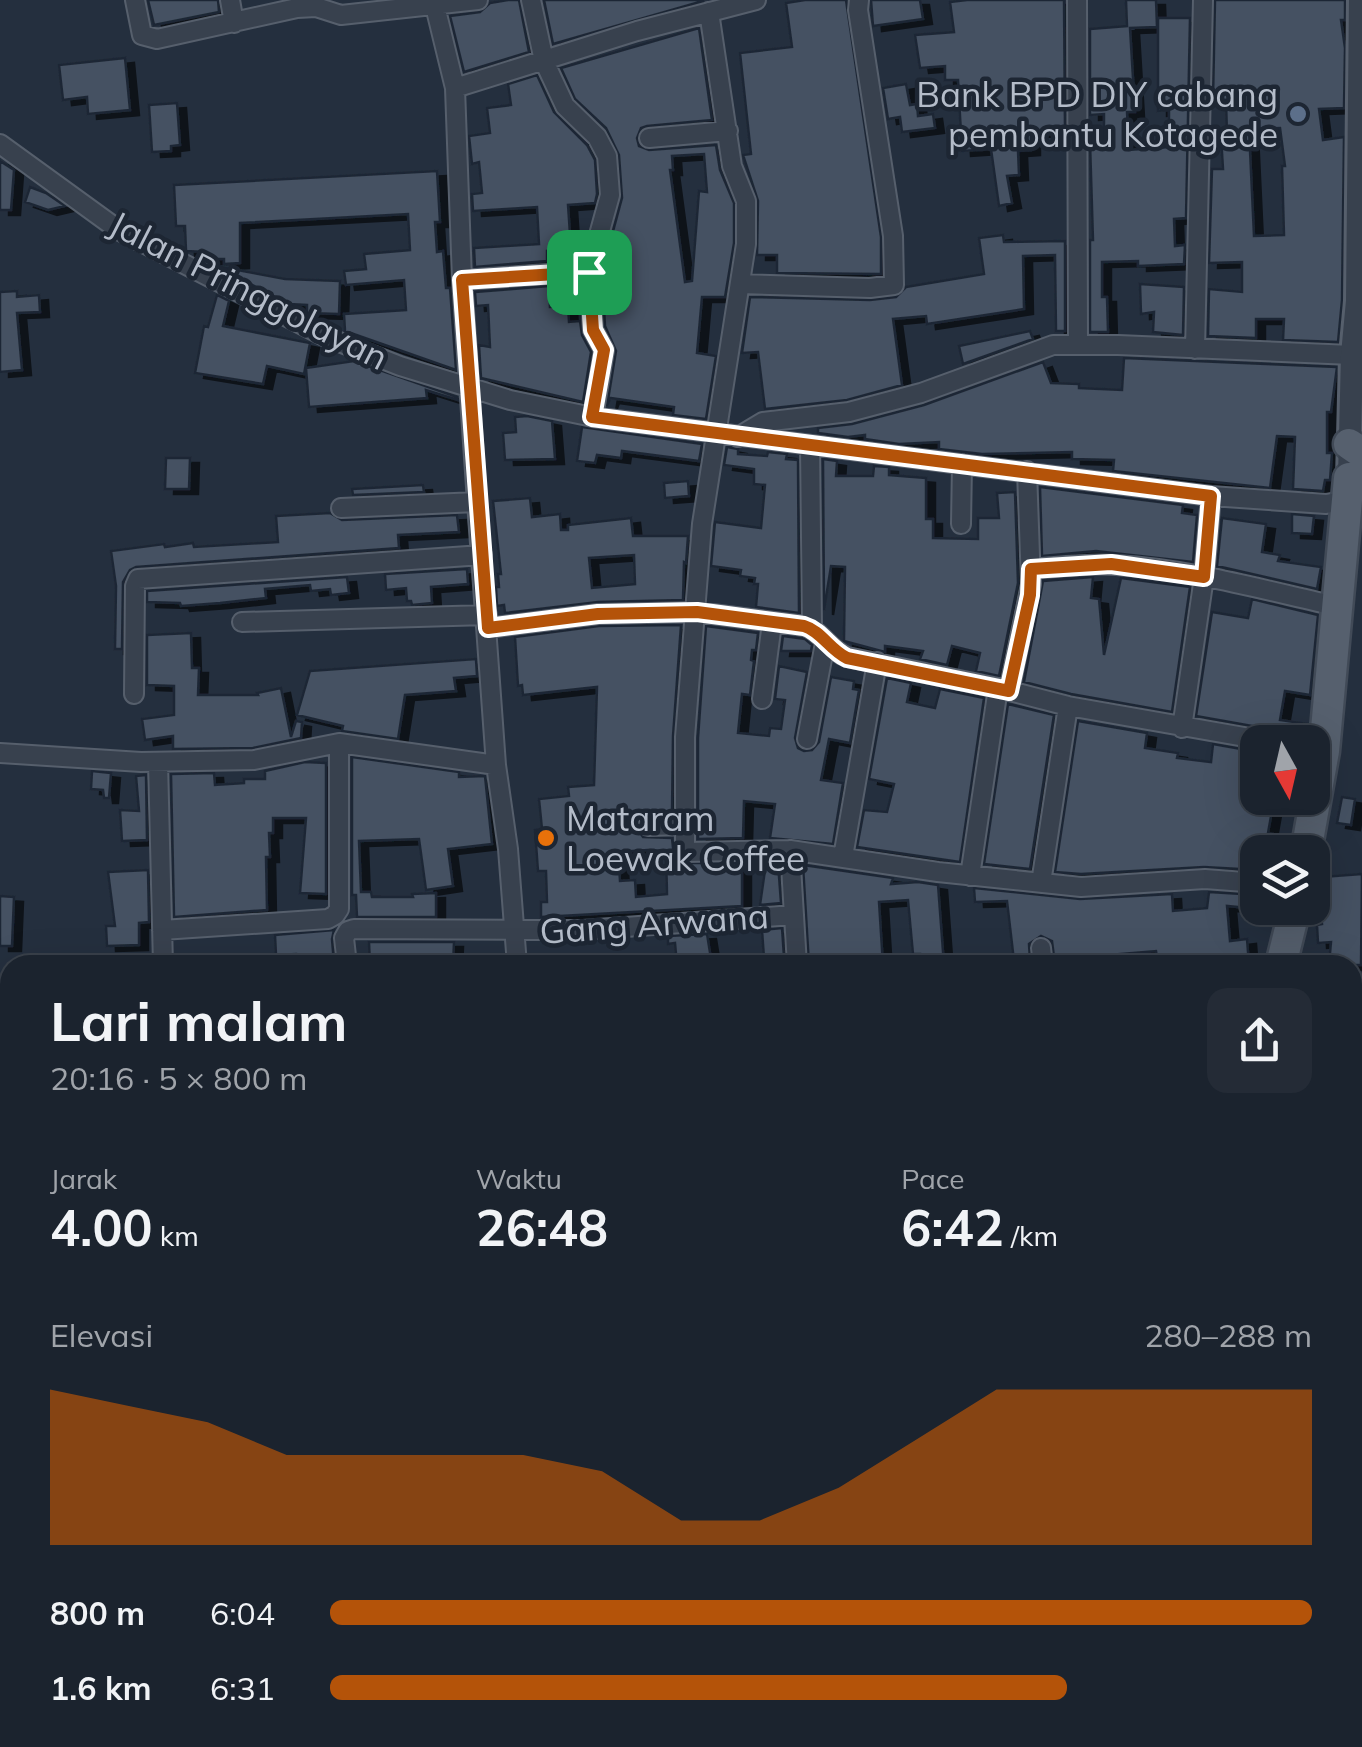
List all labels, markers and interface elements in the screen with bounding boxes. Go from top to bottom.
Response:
place label: Bank BPD DIY cabang pembantu Kotagede [916,72,1278,156]
marker: Bank BPD DIY cabang pembantu Kotagede [1287,103,1309,125]
street label: Jalan Pringgolayan [102,201,396,379]
pin [547,230,632,315]
icon: arrive [562,245,617,300]
north arrow [1240,725,1330,815]
map controls [1240,725,1330,925]
place label: Mataram Loewak Coffee [566,796,805,880]
marker: Mataram Loewak Coffee [535,827,557,849]
button: layers [1240,835,1330,925]
street label: Gang Arwana [538,893,770,953]
text: Lari malam [50,986,347,1055]
button: share [1207,988,1312,1093]
text: 20:16 · 5 × 800 m [50,1058,307,1098]
text: Jarak [50,1161,117,1196]
text: Waktu [476,1161,562,1196]
text: Pace [901,1161,965,1196]
text: 4.00 [50,1196,152,1259]
text: 26:48 [476,1196,608,1259]
text: 6:42 [901,1196,1004,1259]
text: km [152,1218,199,1253]
text: /km [1004,1218,1058,1253]
text: Elevasi [50,1315,153,1355]
text: 280–288 m [1144,1315,1312,1355]
text: 800 m [50,1593,145,1633]
text: 6:04 [210,1593,275,1633]
text: 1.6 km [50,1668,152,1708]
text: 6:31 [210,1668,275,1708]

